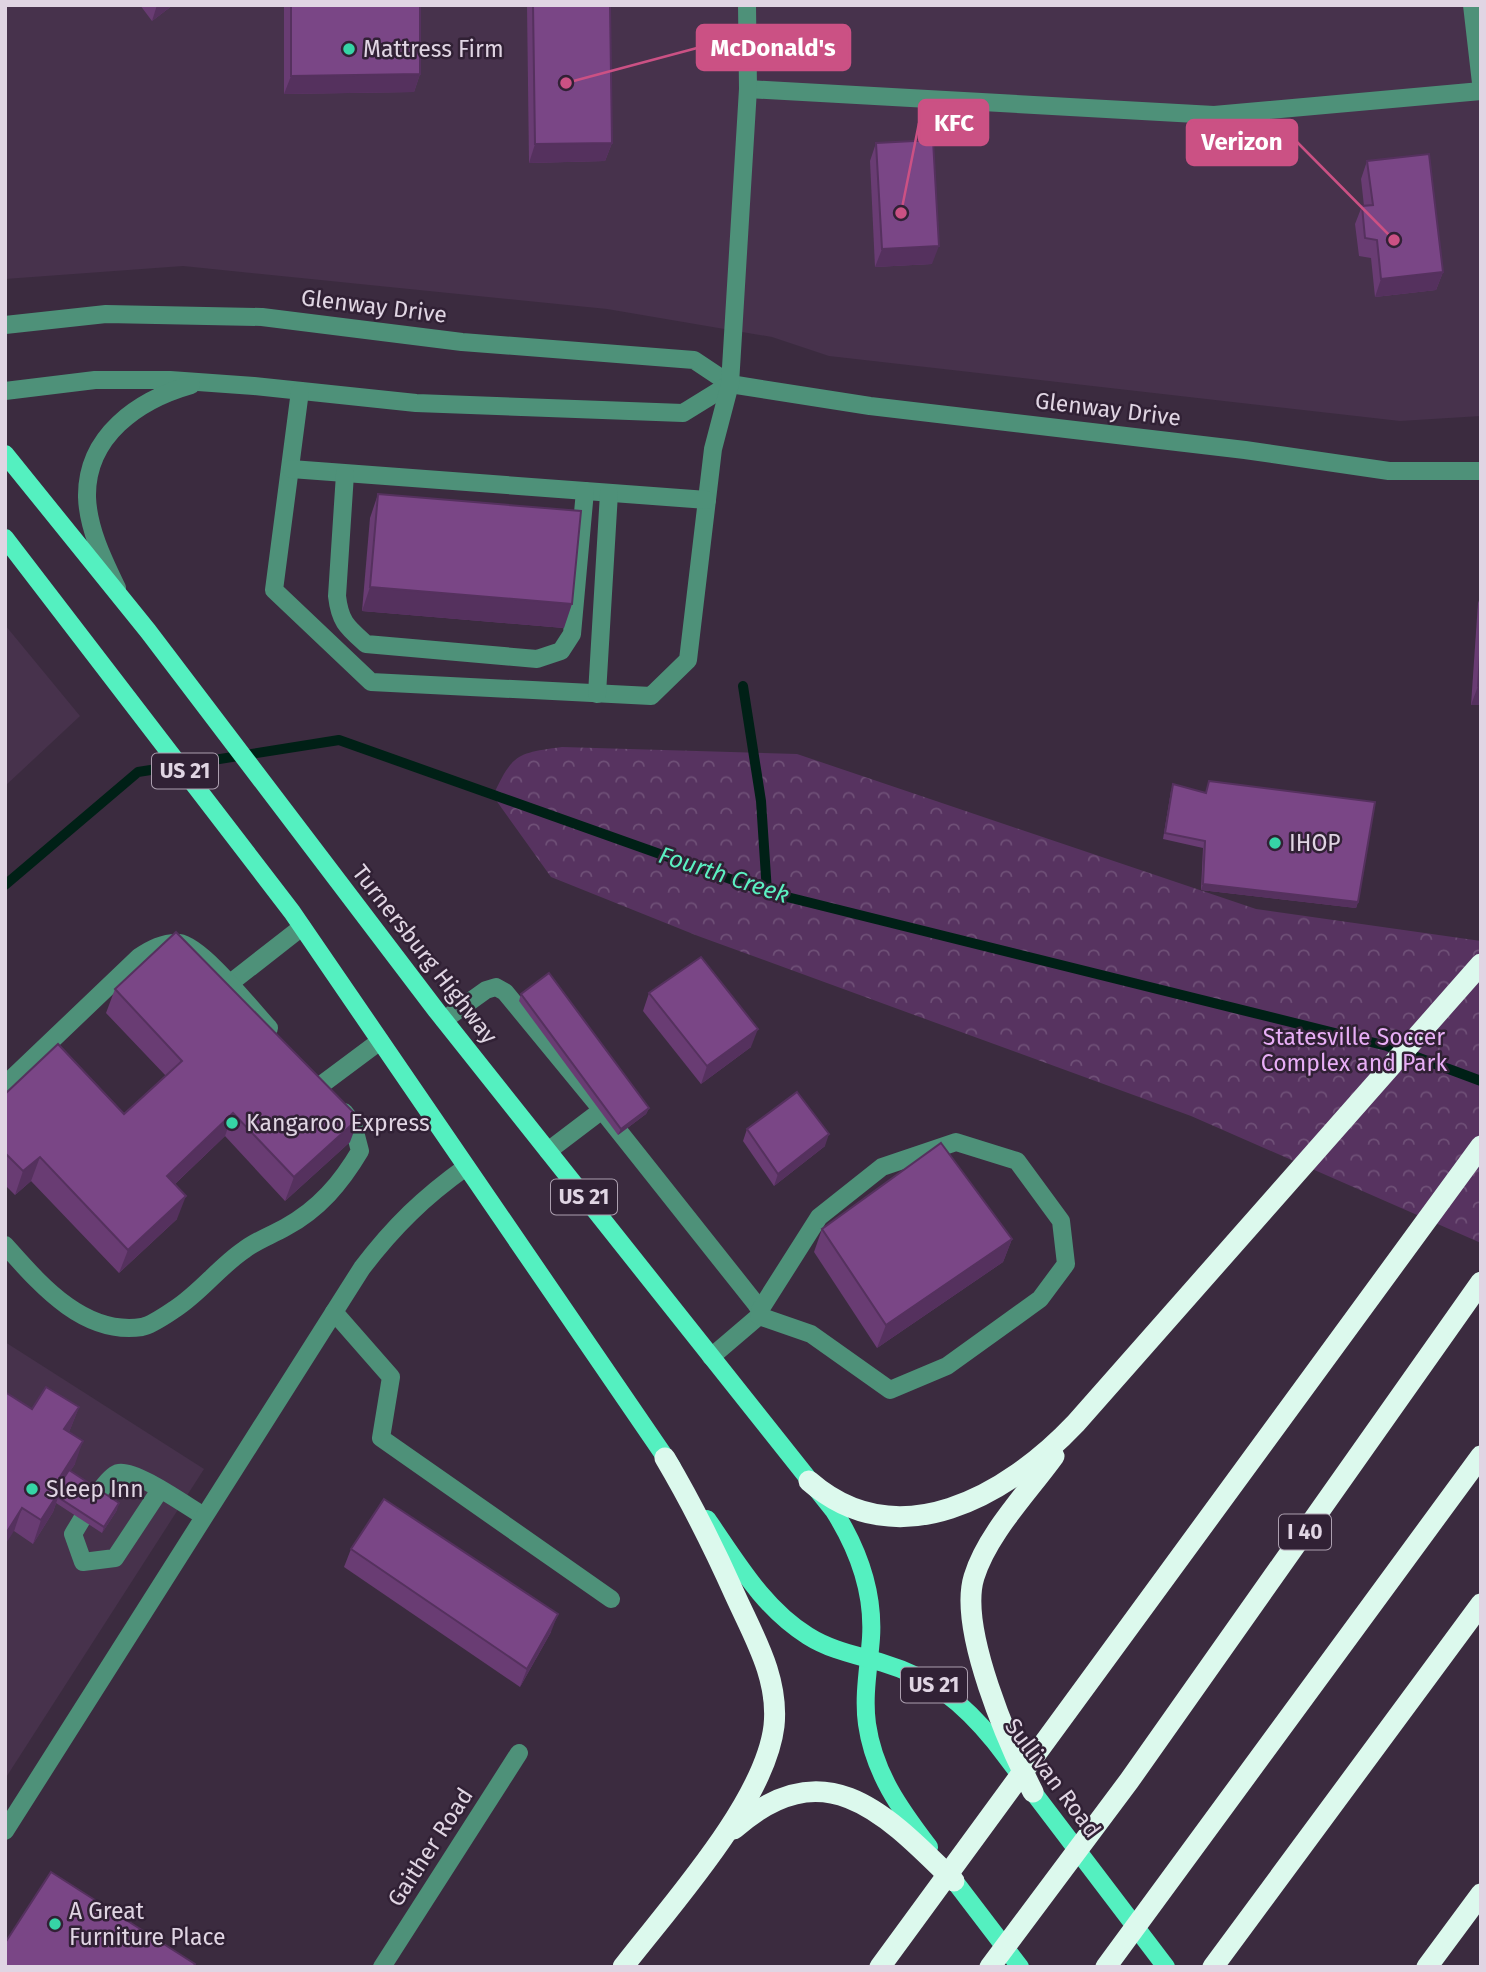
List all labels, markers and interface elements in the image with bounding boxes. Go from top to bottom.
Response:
callout: McDonald's [697,25,850,70]
text: McDonald's [710,34,836,62]
place label: Mattress Firm [363,35,504,63]
marker: Mattress Firm [341,41,357,57]
callout: KFC [919,100,988,145]
text: KFC [934,109,974,137]
callout: Verizon [1187,120,1297,165]
text: Verizon [1200,128,1283,156]
street label: Glenway Drive [299,283,449,329]
street label: Glenway Drive [1033,386,1183,432]
road number: US 21 [152,754,218,788]
place label: IHOP [1289,829,1341,857]
marker: IHOP [1267,835,1283,851]
water label: Fourth Creek [655,841,793,909]
street label: Turnersburg Highway [346,859,504,1050]
park label: Statesville Soccer Complex and Park [1261,1023,1447,1077]
place label: Kangaroo Express [246,1109,430,1137]
marker: Kangaroo Express [224,1115,240,1131]
road number: US 21 [551,1180,617,1214]
place label: Sleep Inn [46,1475,144,1503]
marker: Sleep Inn [24,1481,40,1497]
road number: I 40 [1279,1514,1331,1550]
road number: US 21 [901,1668,967,1702]
street label: Sullivan Road [999,1713,1107,1843]
street label: Gaither Road [381,1782,479,1912]
place label: A Great Furniture Place [69,1897,226,1951]
marker: A Great Furniture Place [47,1916,63,1932]

